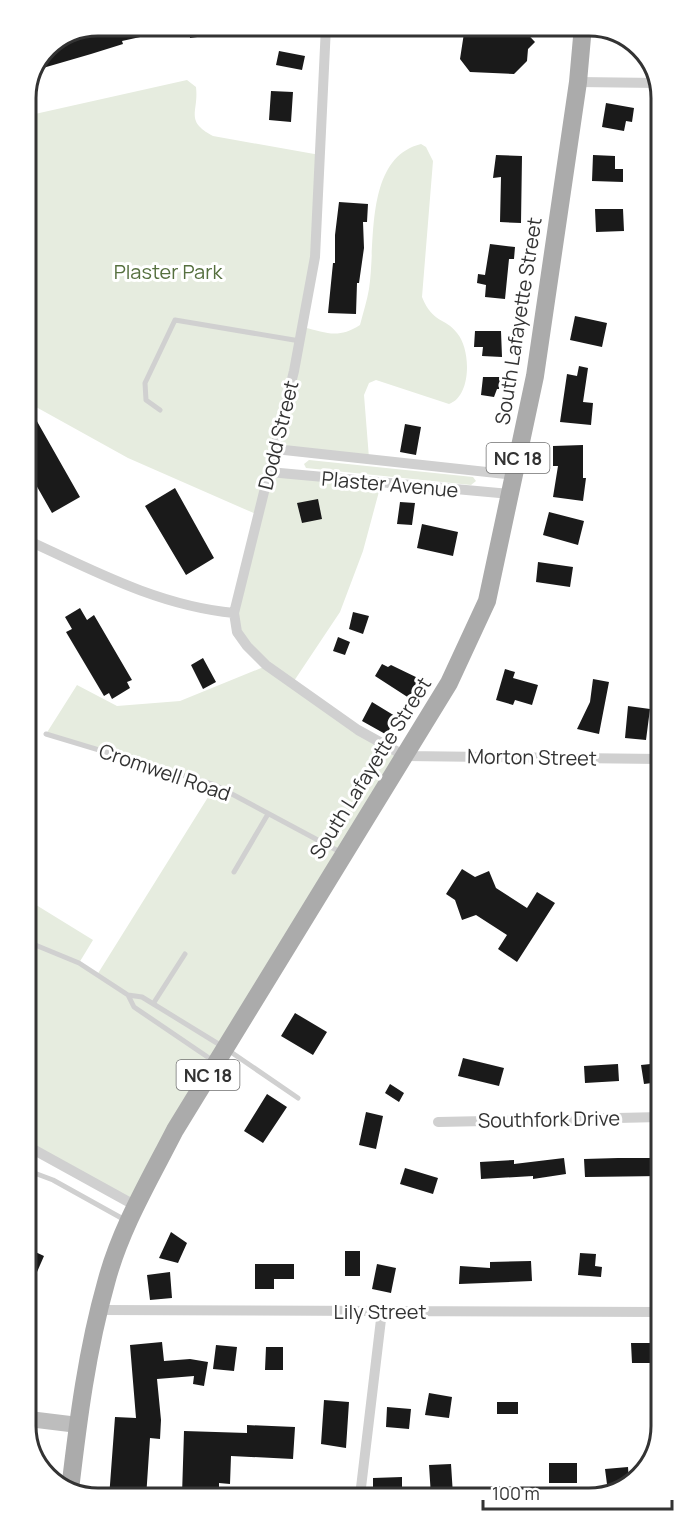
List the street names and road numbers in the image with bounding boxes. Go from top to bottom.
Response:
street label: South Lafayette Street [488,215,548,427]
street label: Dodd Street [251,378,305,492]
road number: NC 18 [486,443,550,473]
street label: Plaster Avenue [320,465,460,503]
street label: South Lafayette Street [303,672,437,864]
street label: Cromwell Road [96,737,234,807]
street label: Morton Street [467,742,597,772]
road number: NC 18 [176,1060,240,1090]
street label: Southfork Drive [478,1104,620,1134]
street label: Lily Street [334,1298,426,1325]

